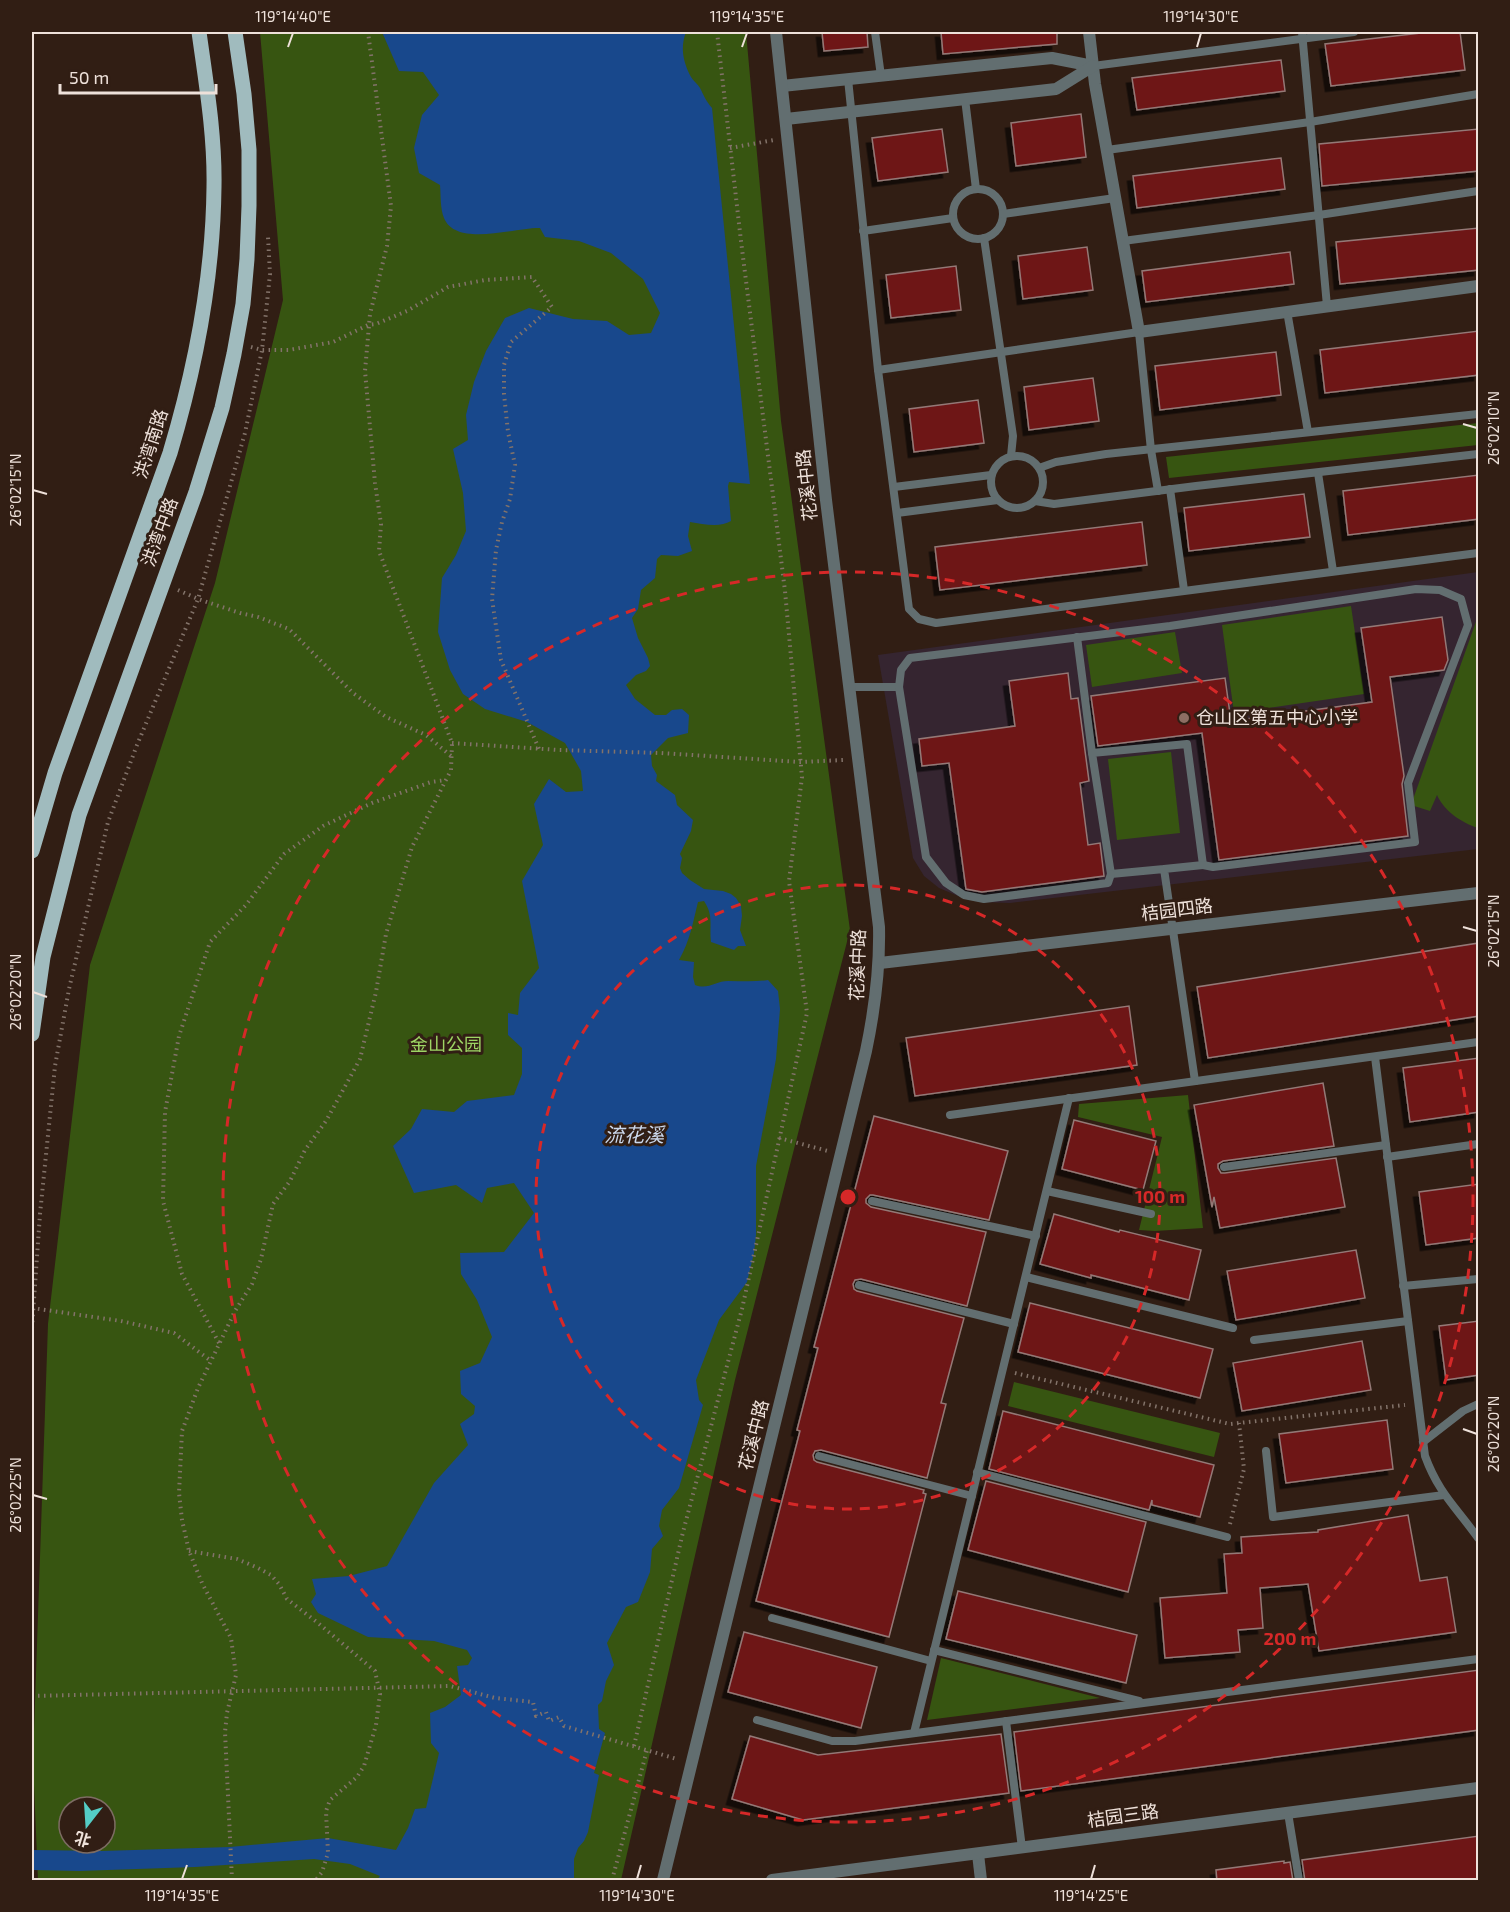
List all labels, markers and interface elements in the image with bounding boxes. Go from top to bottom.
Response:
text: 119°14'40"E [255,7,331,25]
text: 119°14'35"E [710,7,784,25]
text: 119°14'30"E [1163,7,1239,25]
scale bar [60,57,216,95]
text: 50 m [69,66,109,88]
text: 26°02'10"N [1484,391,1502,465]
street label: 洪湾南路 [128,406,172,481]
street label: 花溪中路 [791,448,821,522]
text: 26°02'15"N [6,454,24,526]
street label: 洪湾中路 [136,494,182,569]
place label: 仓山区第五中心小学 [1196,706,1358,728]
marker: 仓山区第五中心小学 [1177,711,1191,725]
street label: 桔园四路 [1140,894,1214,924]
text: 26°02'15"N [1484,895,1502,967]
street label: 花溪中路 [845,929,869,1001]
text: 26°02'20"N [6,954,24,1030]
park label: 金山公园 [410,1033,482,1055]
water label: 流花溪 [604,1122,666,1146]
text: 100 m [1135,1185,1185,1207]
centre of rings [838,1187,858,1207]
text: 26°02'20"N [1484,1396,1502,1472]
street label: 花溪中路 [734,1397,772,1472]
text: 26°02'25"N [6,1457,24,1533]
text: 200 m [1264,1627,1316,1649]
north arrow [57,1795,117,1855]
street label: 桔园三路 [1086,1799,1160,1831]
text: 北 [72,1828,93,1851]
text: 119°14'35"E [145,1886,219,1904]
text: 119°14'30"E [599,1886,675,1904]
text: 119°14'25"E [1054,1886,1128,1904]

